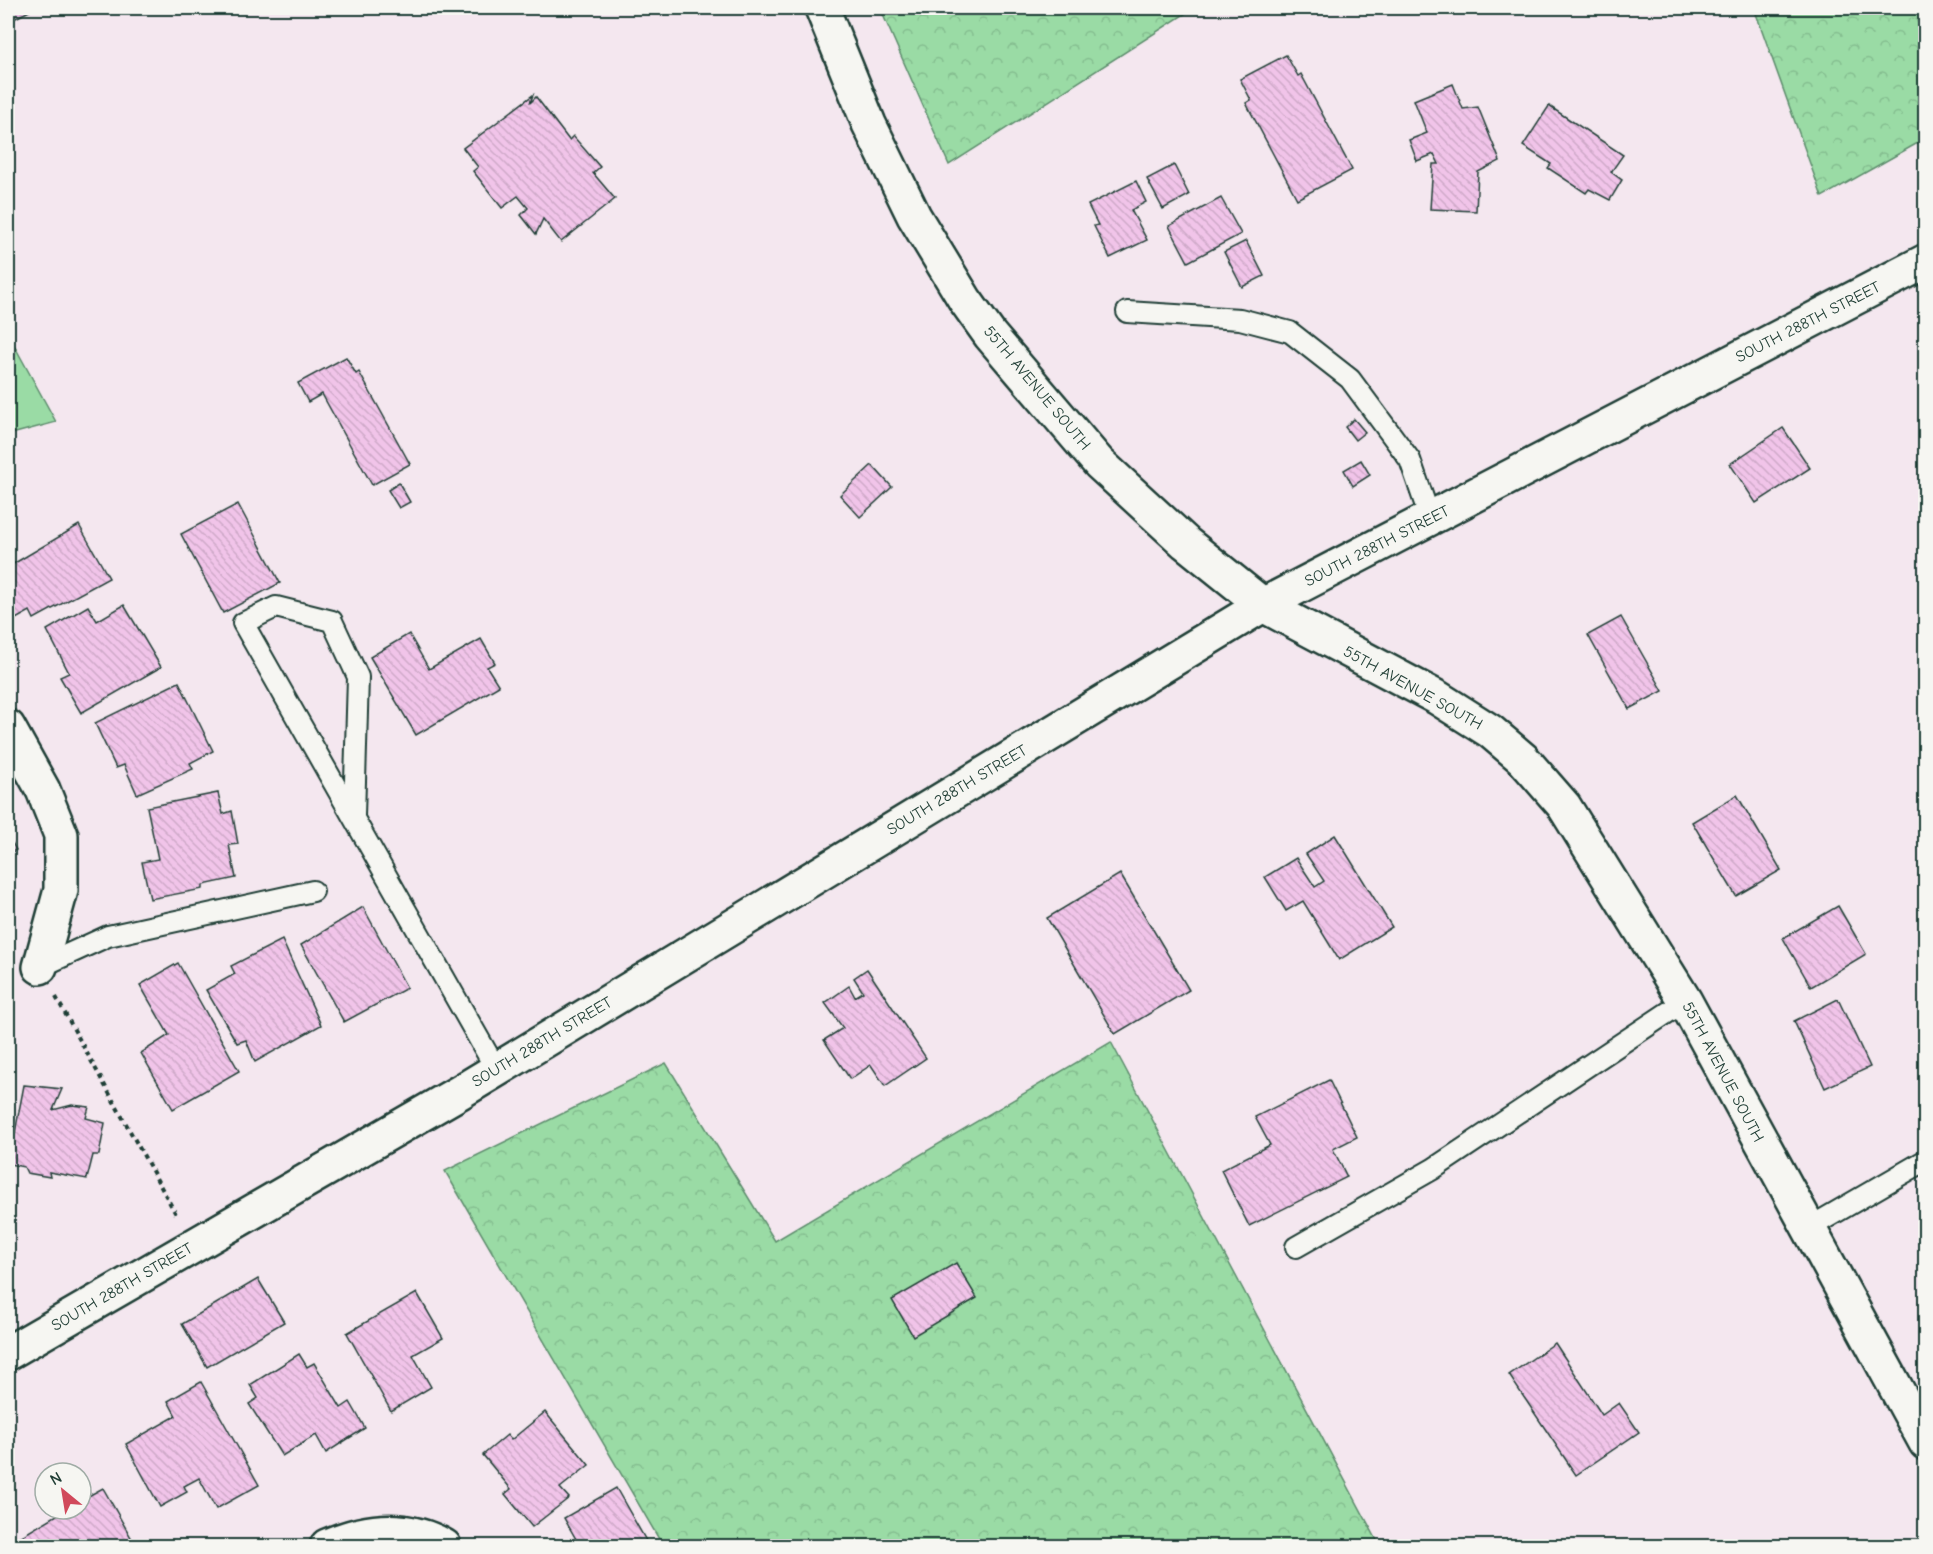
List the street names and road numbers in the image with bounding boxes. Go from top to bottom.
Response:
street label: SOUTH 288TH STREET [1733,277,1884,366]
street label: 55TH AVENUE SOUTH [980,322,1094,454]
street label: SOUTH 288TH STREET [1302,501,1453,590]
street label: 55TH AVENUE SOUTH [1340,642,1486,734]
street label: SOUTH 288TH STREET [884,741,1031,839]
street label: SOUTH 288TH STREET [469,993,616,1091]
street label: 55TH AVENUE SOUTH [1678,999,1768,1145]
street label: SOUTH 288TH STREET [48,1239,196,1335]

